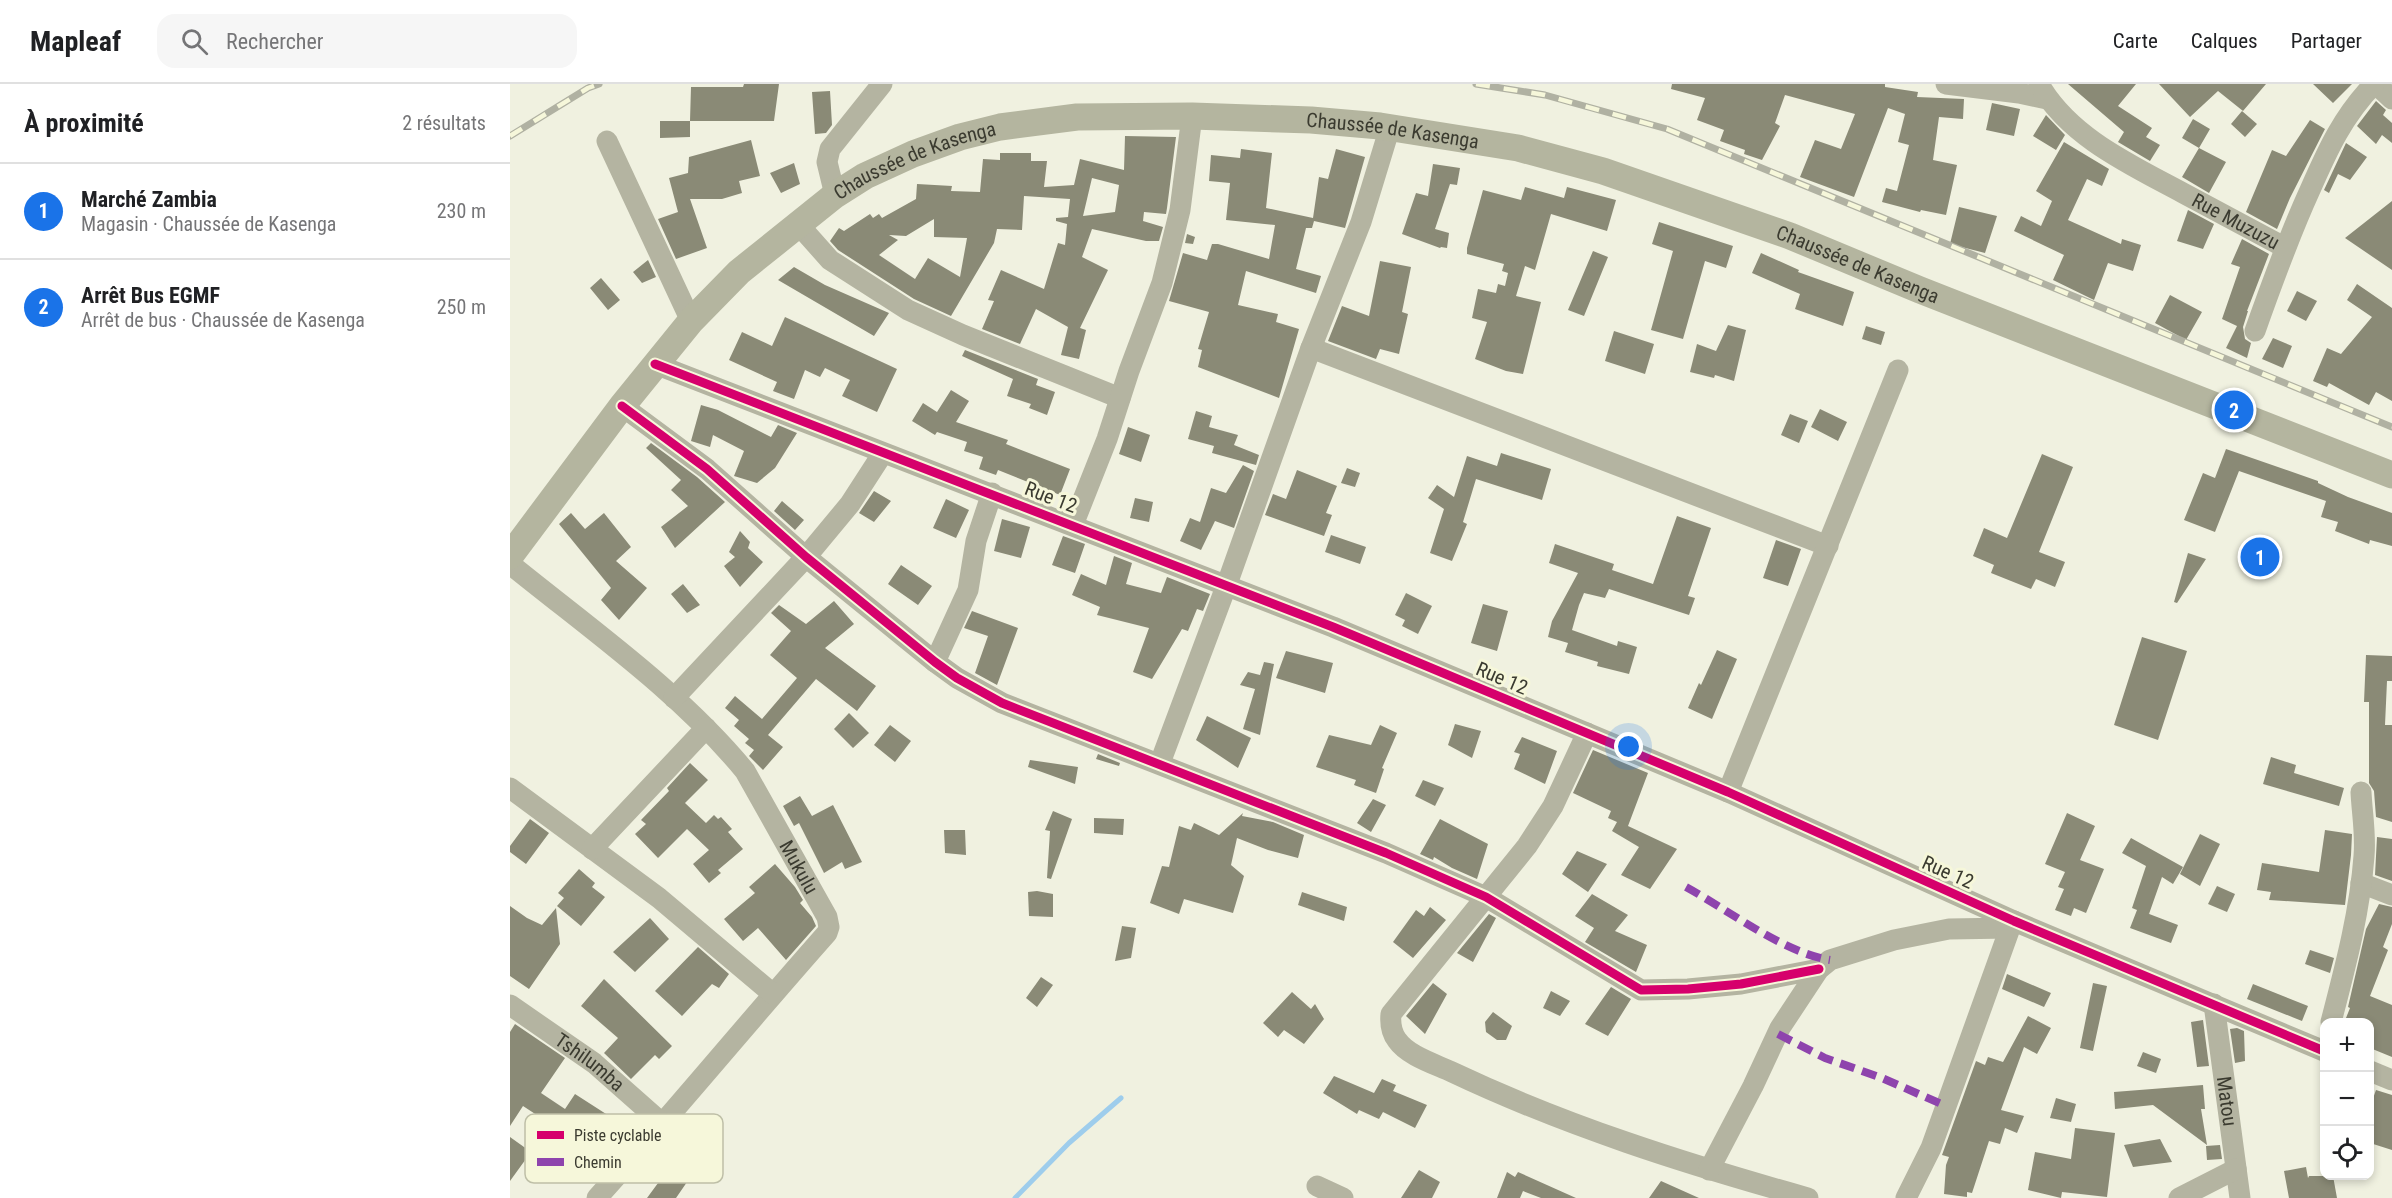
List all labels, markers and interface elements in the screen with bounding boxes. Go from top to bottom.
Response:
search box [157,14,577,68]
text: Mapleaf [30,25,121,58]
icon: search [178,25,211,58]
text: Rechercher [226,29,324,54]
text: Carte [2113,29,2158,53]
text: Calques [2191,29,2258,53]
text: Partager [2291,29,2362,53]
text: À proximité [24,108,144,138]
street label: Chaussée de Kasenga [1305,108,1481,154]
text: 2 résultats [402,111,486,135]
street label: Chaussée de Kasenga [829,117,998,205]
text: Marché Zambia [81,187,217,212]
street label: Rue Muzuzu [2188,188,2284,254]
text: 1 [38,199,49,223]
text: 230 m [437,199,486,223]
text: Magasin · Chaussée de Kasenga [81,212,336,236]
street label: Chaussée de Kasenga [1773,220,1943,308]
text: Arrêt Bus EGMF [81,283,220,308]
text: 2 [38,295,49,319]
text: 250 m [437,295,486,319]
text: Arrêt de bus · Chaussée de Kasenga [81,308,365,332]
pin: 2 [2214,388,2254,432]
street label: Rue 12 [1021,476,1081,518]
pin: 1 [2240,534,2280,580]
street label: Rue 12 [1472,656,1532,700]
your location [1614,732,1643,761]
street label: Mukulu [774,836,824,898]
street label: Rue 12 [1918,850,1978,894]
map controls [2320,1018,2374,1180]
button: + [2320,1018,2374,1072]
street label: Tshilumba [550,1028,629,1096]
button: − [2320,1072,2374,1126]
street label: Matou [2212,1075,2242,1128]
legend [525,1114,723,1183]
text: Piste cyclable [574,1126,661,1145]
button: locate [2320,1126,2374,1180]
text: Chemin [574,1153,622,1172]

